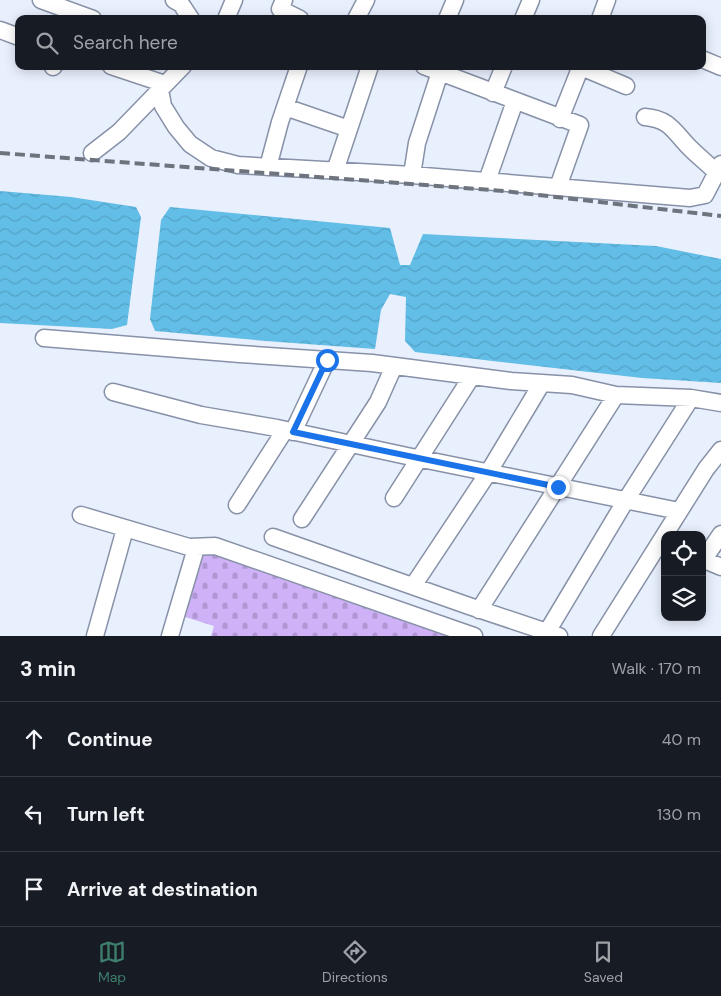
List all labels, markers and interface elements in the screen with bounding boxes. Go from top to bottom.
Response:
search box [15,15,706,70]
icon: search [33,29,61,57]
text: Search here [73,30,178,55]
route start [316,349,339,372]
route end [547,476,570,499]
map controls [661,531,706,621]
button: locate [661,531,706,576]
button: layers [661,576,706,621]
text: 3 min [20,655,76,683]
text: Walk · 170 m [612,658,701,679]
icon: ahead [20,725,48,753]
text: Continue [67,727,153,752]
text: 40 m [662,729,701,750]
icon: left [20,800,48,828]
text: Turn left [67,802,145,827]
text: 130 m [657,804,701,825]
icon: arrive [20,875,48,903]
text: Arrive at destination [67,877,258,902]
tab: Map [98,938,126,986]
tab: Directions [322,938,388,986]
tab: Saved [584,938,623,986]

